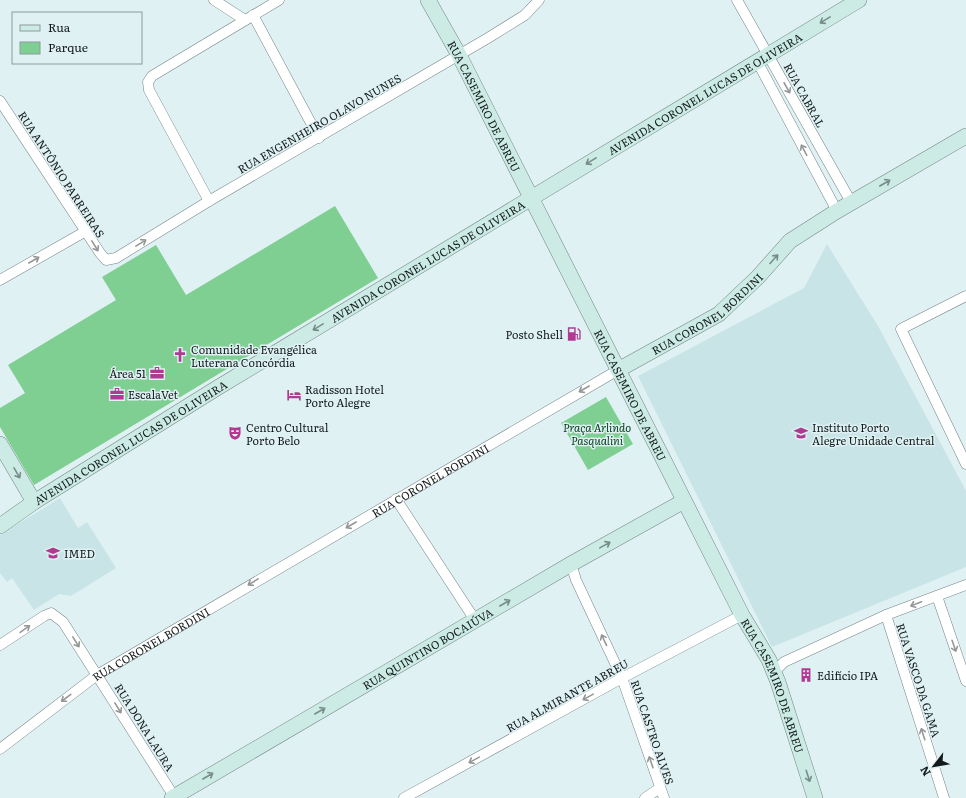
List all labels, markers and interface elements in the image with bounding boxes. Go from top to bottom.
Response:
legend [12,12,142,64]
one-way arrow [820,16,831,24]
text: Rua [48,18,71,36]
street label: AVENIDA CORONEL LUCAS DE OLIVEIRA [605,28,805,158]
street label: RUA CASEMIRO DE ABREU [444,37,525,174]
text: Parque [48,38,88,56]
street label: RUA CABRAL [781,60,829,130]
street label: RUA ENGENHEIRO OLAVO NUNES [234,69,404,177]
one-way arrow [784,82,792,94]
street label: RUA ANTÔNIO PARREIRAS [15,108,109,240]
one-way arrow [799,144,807,156]
one-way arrow [585,158,597,166]
one-way arrow [879,178,891,186]
street label: AVENIDA CORONEL LUCAS DE OLIVEIRA [327,196,527,326]
one-way arrow [135,239,146,247]
one-way arrow [91,240,99,251]
one-way arrow [769,255,778,265]
one-way arrow [28,256,40,264]
street label: RUA CORONEL BORDINI [649,269,766,358]
one-way arrow [312,323,324,331]
place label: Posto Shell [505,326,563,342]
fuel station icon: Posto Shell [566,326,582,342]
street label: RUA CASEMIRO DE ABREU [591,326,671,463]
place label: Comunidade Evangélica Luterana Concórdia [191,341,317,370]
church icon: Comunidade Evangélica Luterana Concórdia [172,347,188,363]
place label: Área 51 [109,365,147,381]
office icon: Área 51 [149,365,165,381]
street label: AVENIDA CORONEL LUCAS DE OLIVEIRA [31,376,230,508]
place label: Radisson Hotel Porto Alegre [305,381,384,410]
office icon: EscalaVet [109,386,125,402]
place label: EscalaVet [128,386,179,402]
one-way arrow [578,386,590,394]
hotel icon: Radisson Hotel Porto Alegre [286,387,302,403]
place label: Centro Cultural Porto Belo [246,419,329,448]
park label: Praça Arlindo Pasqualini [563,419,631,448]
place label: Instituto Porto Alegre Unidade Central [812,419,935,448]
theatre icon: Centro Cultural Porto Belo [227,425,243,441]
school or university icon: Instituto Porto Alegre Unidade Central [793,425,809,441]
street label: RUA CORONEL BORDINI [369,439,492,521]
one-way arrow [13,467,21,479]
one-way arrow [345,521,357,529]
one-way arrow [599,540,611,548]
school or university icon: IMED [45,545,61,561]
place label: IMED [64,545,95,561]
one-way arrow [247,579,259,587]
one-way arrow [499,598,511,606]
one-way arrow [911,600,923,608]
street label: RUA CORONEL BORDINI [88,603,212,684]
street label: RUA QUINTINO BOCAIÚVA [359,604,495,693]
street label: RUA CASEMIRO DE ABREU [738,615,808,755]
street label: RUA VASCO DA GAMA [893,621,945,739]
one-way arrow [19,625,30,633]
one-way arrow [600,635,607,647]
one-way arrow [72,636,80,647]
one-way arrow [951,639,959,651]
street label: RUA ALMIRANTE ABREU [503,655,631,735]
building icon: Edifício IPA [798,667,814,683]
place label: Edifício IPA [817,667,878,683]
street label: RUA CASTRO ALVES [628,678,678,786]
street label: RUA DONA LAURA [112,680,178,774]
one-way arrow [582,693,594,701]
one-way arrow [60,694,71,702]
one-way arrow [114,702,122,713]
one-way arrow [314,706,326,714]
one-way arrow [919,728,926,741]
north arrow [914,746,954,786]
one-way arrow [468,756,480,764]
one-way arrow [646,756,654,768]
text: N [915,764,934,780]
one-way arrow [805,769,812,782]
one-way arrow [202,772,214,780]

